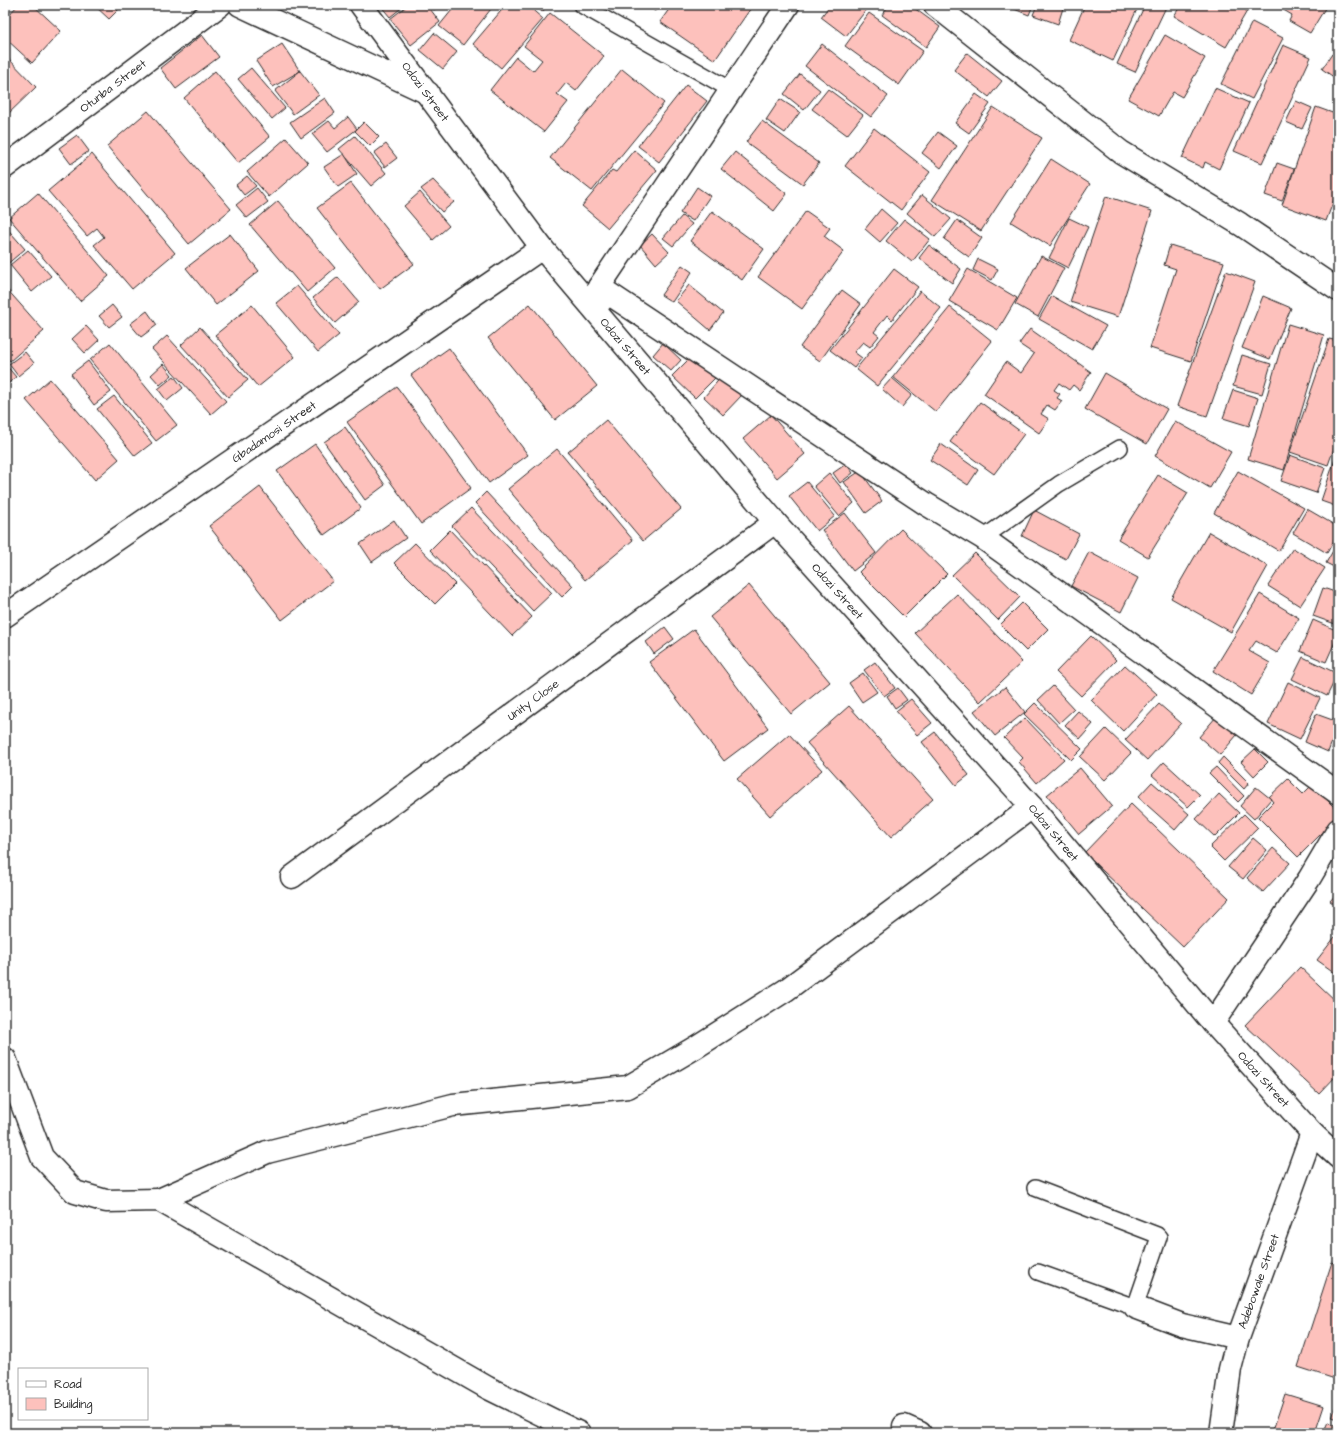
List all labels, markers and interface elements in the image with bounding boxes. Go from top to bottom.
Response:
street label: Otunba Street [76,55,150,117]
street label: Odozi Street [397,59,453,125]
street label: Odozi Street [596,314,655,379]
street label: Gbadamosi Street [228,397,320,467]
street label: Odozi Street [807,560,867,624]
street label: Unity Close [504,675,563,725]
street label: Odozi Street [1024,801,1082,866]
street label: Odozi Street [1233,1048,1293,1112]
street label: Adebowale Street [1234,1231,1284,1331]
legend [18,1368,148,1420]
text: Road [54,1376,82,1393]
text: Building [54,1396,92,1414]

